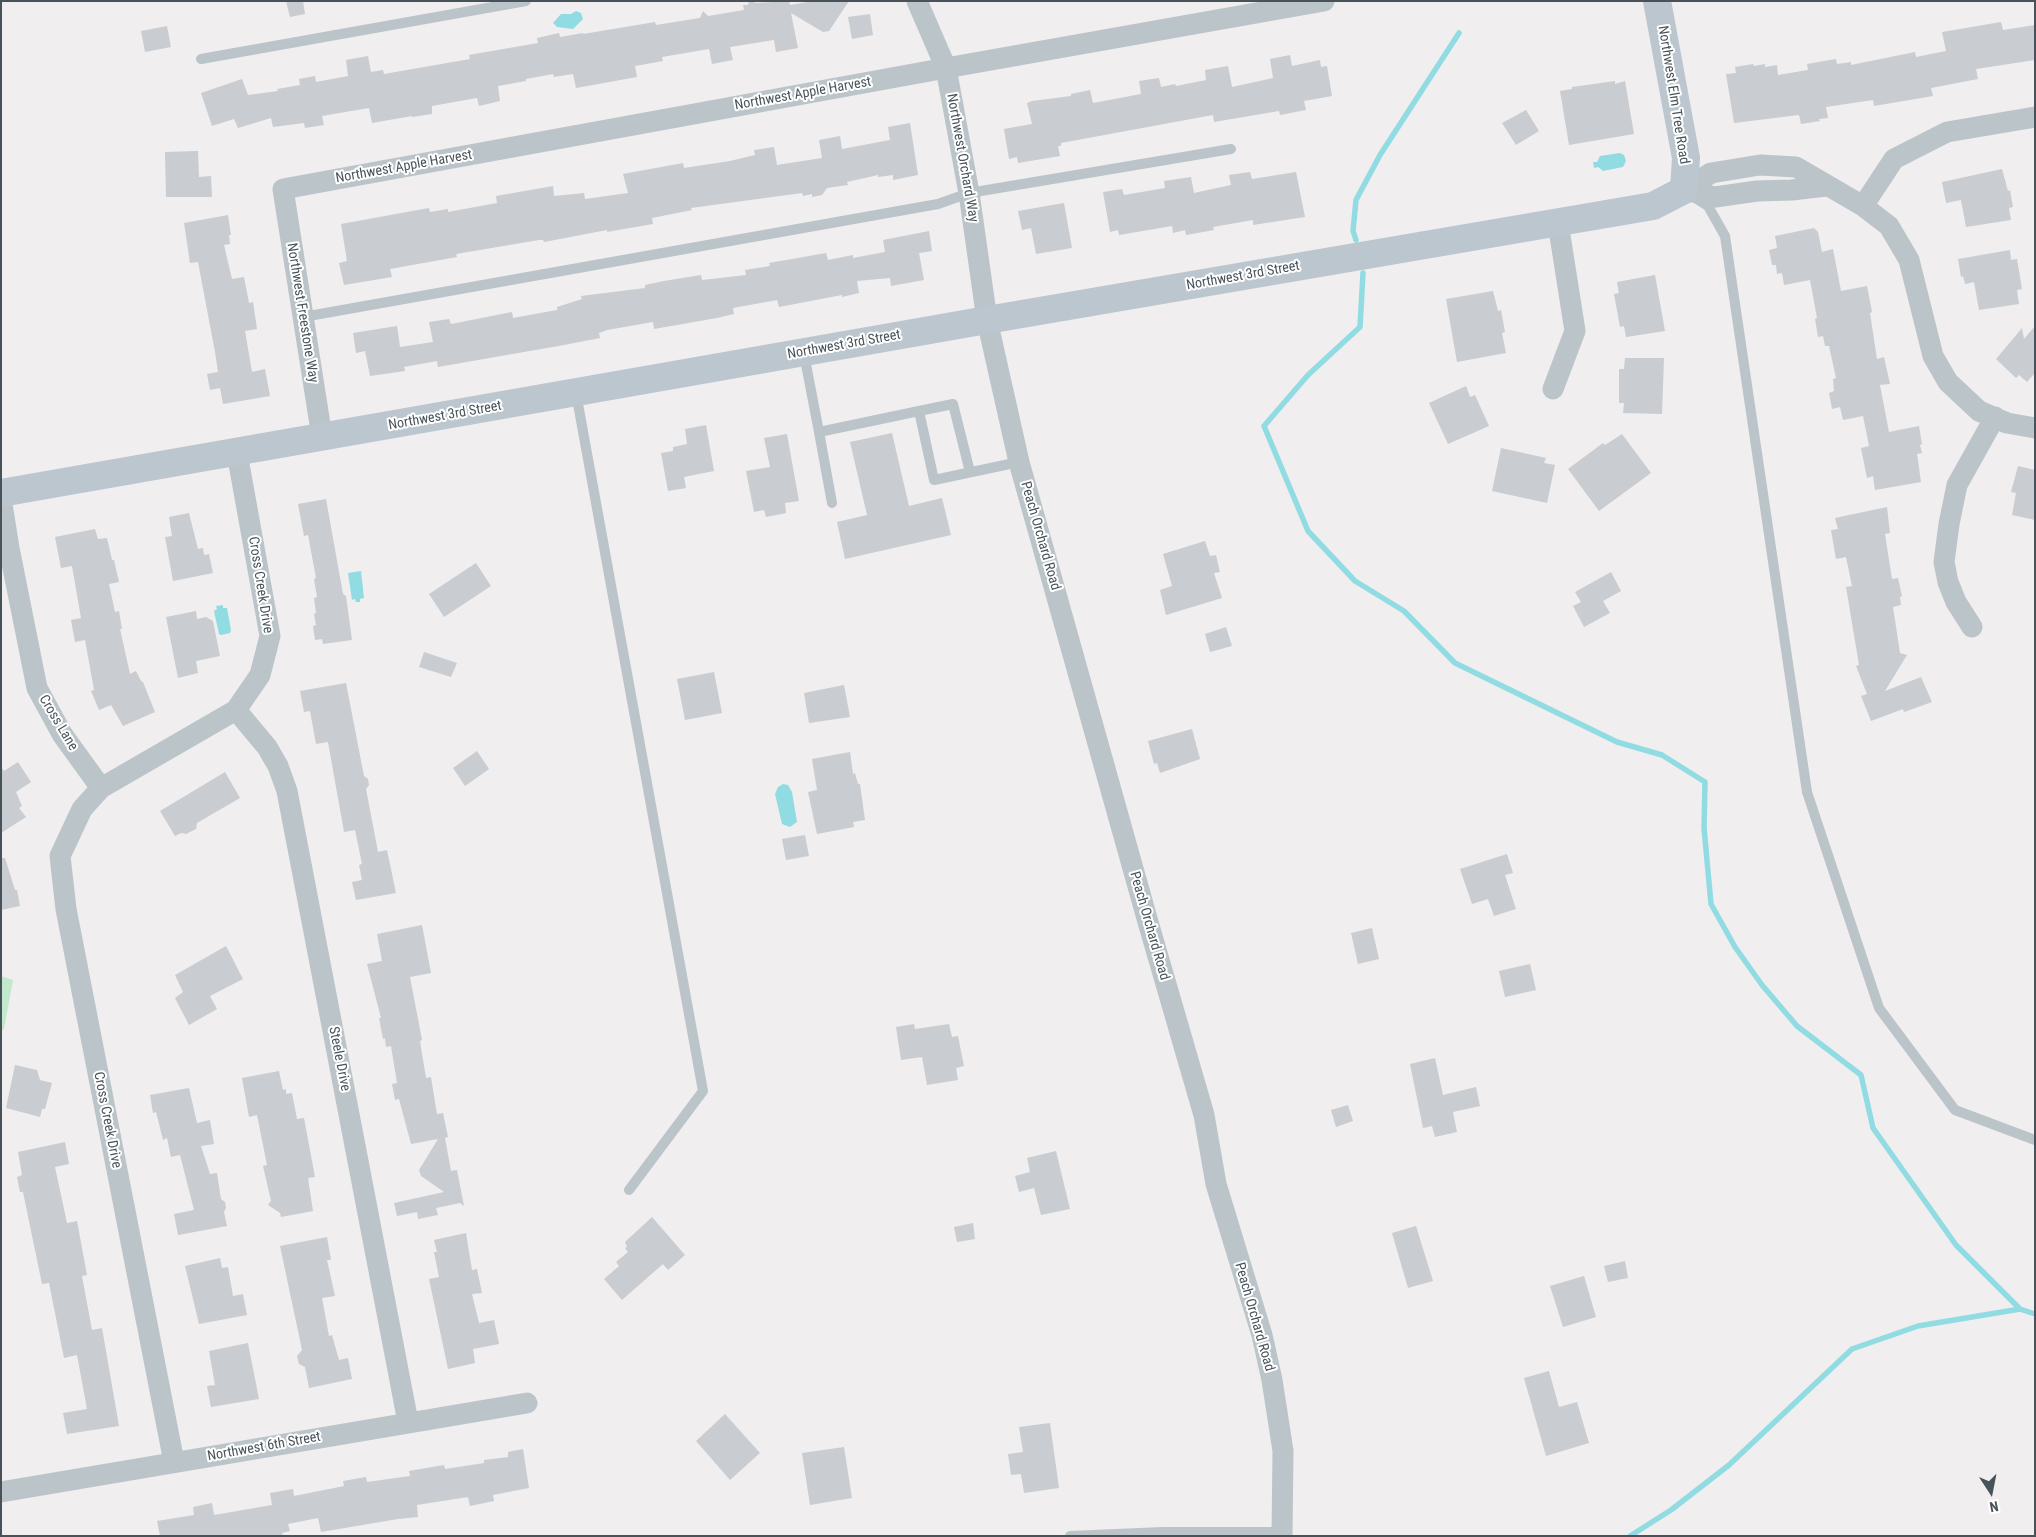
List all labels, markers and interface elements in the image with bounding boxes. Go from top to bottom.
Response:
street label: Northwest Elm Tree Road [1654,25,1692,165]
street label: Northwest Apple Harvest [733,74,873,114]
street label: Northwest Orchard Way [942,92,982,224]
street label: Northwest Apple Harvest [334,147,474,187]
street label: Northwest Freestone Way [283,242,321,384]
street label: Northwest 3rd Street [1185,258,1301,294]
street label: Northwest 3rd Street [786,327,902,363]
street label: Northwest 3rd Street [387,398,503,434]
street label: Peach Orchard Road [1016,480,1064,592]
street label: Cross Creek Drive [244,535,276,635]
street label: Cross Lane [35,692,81,754]
street label: Peach Orchard Road [1125,870,1173,982]
street label: Steele Drive [325,1025,353,1093]
street label: Cross Creek Drive [89,1070,125,1170]
street label: Peach Orchard Road [1230,1261,1278,1373]
street label: Northwest 6th Street [206,1429,322,1465]
north arrow [1966,1467,2016,1517]
text: N [1988,1498,2000,1515]

